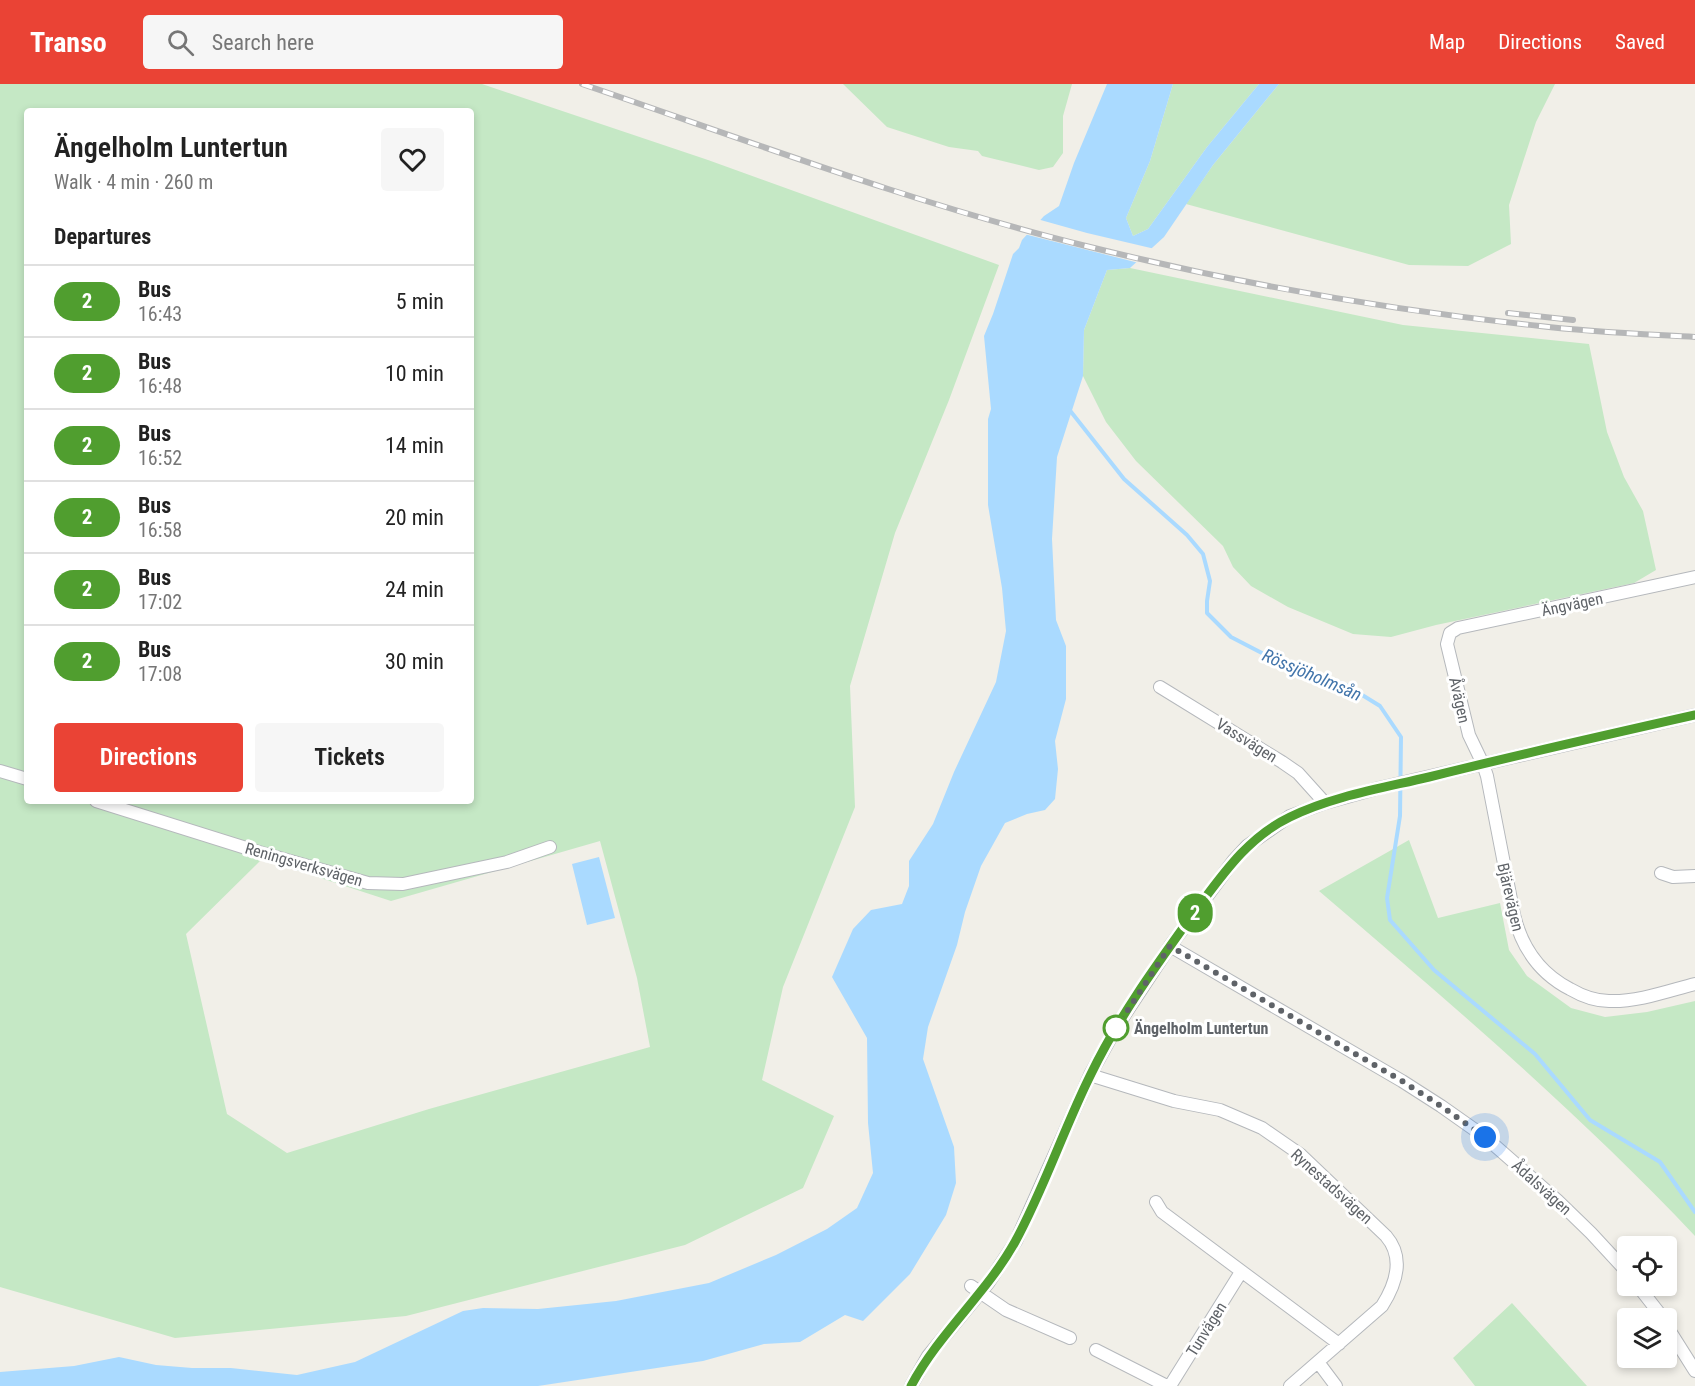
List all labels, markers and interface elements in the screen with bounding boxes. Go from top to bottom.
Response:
search box [143,15,563,69]
text: Transo [30,26,107,59]
icon: search [164,26,197,59]
text: Search here [212,30,314,55]
text: Map [1429,30,1465,54]
text: Directions [1498,30,1582,54]
text: Saved [1615,30,1665,54]
button: heart [381,128,444,191]
text: Ängelholm Luntertun [54,131,288,164]
text: Walk · 4 min · 260 m [54,170,213,194]
text: Departures [54,224,151,249]
text: Bus [138,277,171,302]
text: 2 [82,289,92,313]
text: 5 min [396,289,444,314]
text: 16:43 [138,302,182,326]
text: Bus [138,349,171,374]
text: 2 [82,361,92,385]
text: 10 min [385,361,444,386]
text: 16:48 [138,374,182,398]
text: Bus [138,421,171,446]
text: 2 [82,433,92,457]
text: 14 min [385,433,444,458]
text: 16:52 [138,446,182,470]
text: Bus [138,493,171,518]
text: 2 [82,505,92,529]
text: 20 min [385,505,444,530]
text: 16:58 [138,518,182,542]
text: Bus [138,565,171,590]
text: 2 [82,577,92,601]
text: 24 min [385,577,444,602]
street label: Ängvägen [1540,589,1605,620]
text: 17:02 [138,590,182,614]
text: Bus [138,637,171,662]
water label: Rössjöholmsån [1259,644,1365,705]
text: 2 [82,649,92,673]
text: 30 min [385,649,444,674]
text: 17:08 [138,662,182,686]
street label: Åvägen [1445,675,1475,725]
street label: Vassvägen [1213,714,1281,767]
button: Directions [54,723,243,792]
button: Tickets [255,723,444,792]
street label: Reningsverksvägen [243,839,365,890]
street label: Bjärevägen [1493,861,1528,933]
line badge: 2 [1176,894,1214,932]
text: 2 [1190,901,1200,925]
marker: Ängelholm Luntertun [1103,1015,1129,1041]
place label: Ängelholm Luntertun [1134,1019,1269,1038]
your location [1470,1122,1500,1152]
street label: Rynestadsvägen [1287,1145,1376,1228]
street label: Ådalsvägen [1508,1155,1576,1219]
map controls [1617,1236,1677,1368]
button: locate [1617,1236,1677,1296]
street label: Tunvägen [1182,1299,1231,1360]
button: layers [1617,1308,1677,1368]

